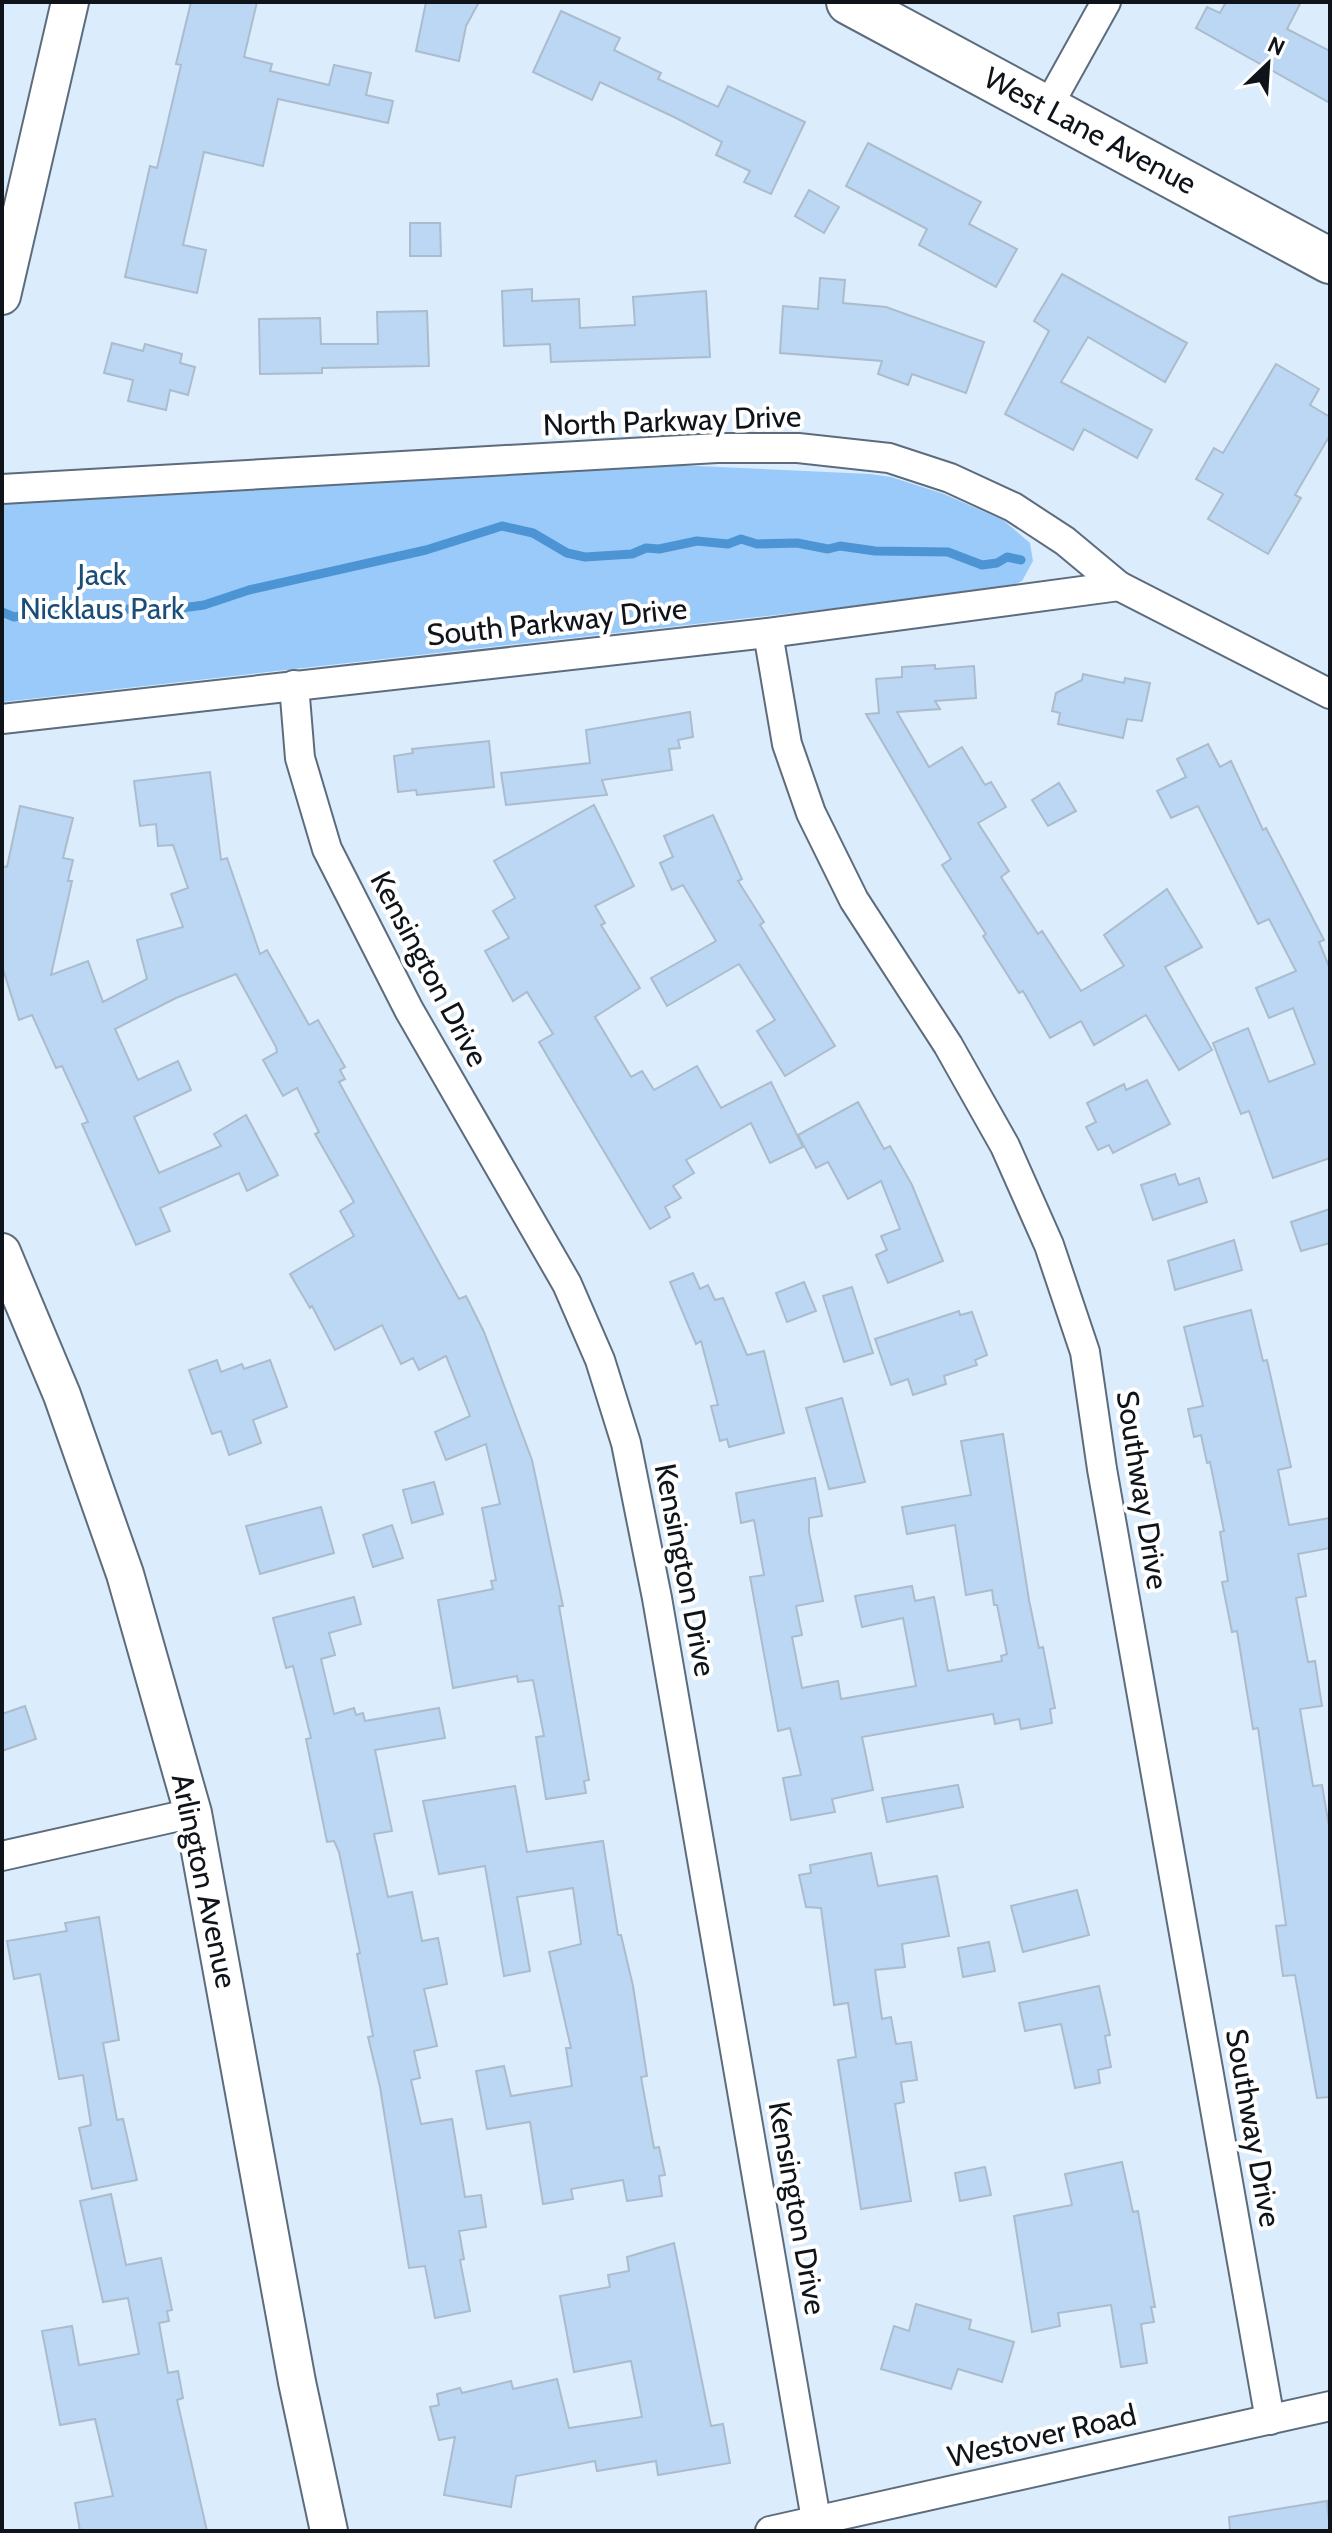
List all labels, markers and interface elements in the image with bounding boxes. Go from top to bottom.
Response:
north arrow [1228,24,1308,104]
text: N [1263,31,1289,62]
street label: West Lane Avenue [978,59,1203,202]
street label: North Parkway Drive [542,398,802,443]
park label: Jack Nicklaus Park [20,556,185,627]
street label: South Parkway Drive [425,589,689,654]
street label: Kensington Drive [362,865,496,1073]
street label: Southway Drive [1109,1388,1176,1592]
street label: Kensington Drive [647,1460,724,1679]
street label: Arlington Avenue [164,1770,245,1991]
street label: Southway Drive [1218,2026,1289,2230]
street label: Kensington Drive [761,2098,834,2317]
street label: Westover Road [944,2396,1140,2475]

